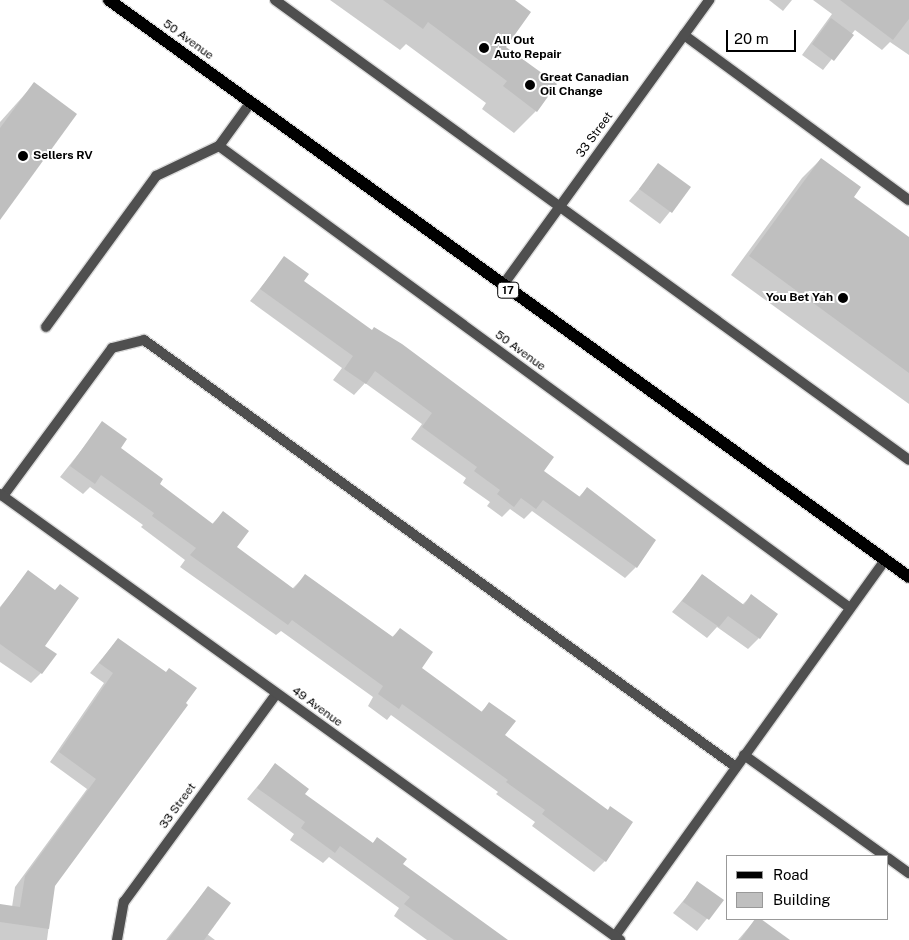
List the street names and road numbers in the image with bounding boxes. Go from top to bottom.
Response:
street label: 50 Avenue [160,17,216,63]
street label: 33 Street [574,109,616,161]
road number: 17 [497,282,519,298]
street label: 50 Avenue [492,328,548,374]
street label: 49 Avenue [289,684,345,730]
street label: 33 Street [157,780,199,832]

